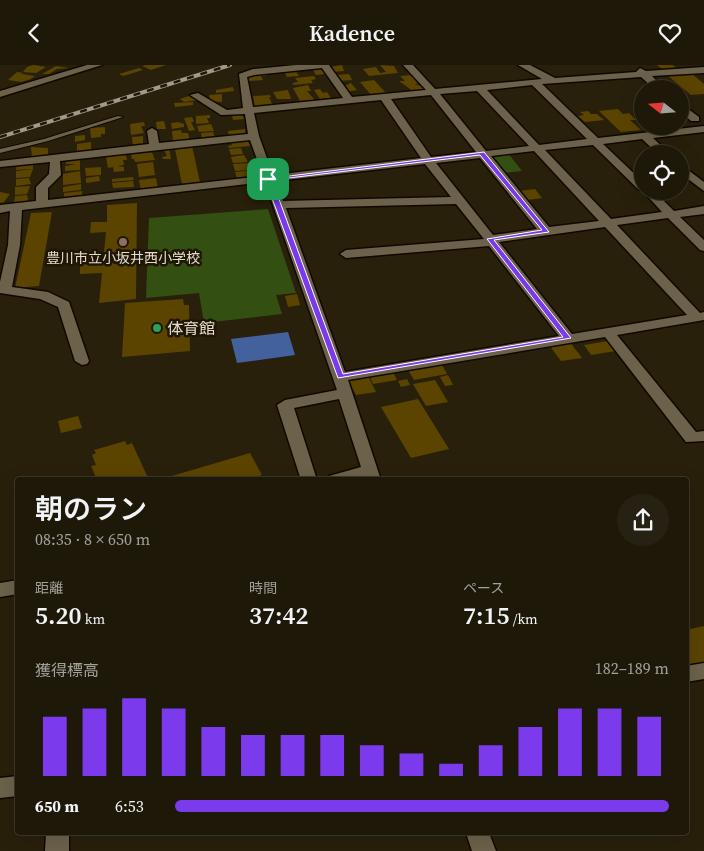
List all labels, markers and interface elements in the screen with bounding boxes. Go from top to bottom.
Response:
text: Kadence [309,18,395,48]
icon: back [20,19,48,47]
icon: heart [656,19,684,47]
north arrow [634,80,689,135]
map controls [634,80,689,200]
button: locate [634,145,689,200]
pin [247,158,289,200]
icon: arrive [254,165,282,193]
marker: 豊川市立小坂井西小学校 [117,236,129,248]
place label: 豊川市立小坂井西小学校 [46,248,200,268]
place label: 体育館 [167,317,215,339]
marker: 体育館 [151,322,163,334]
text: 朝のラン [35,490,147,528]
button: share [617,494,669,546]
text: 08:35 · 8 × 650 m [35,528,150,550]
text: 距離 [35,578,63,598]
text: 時間 [249,578,277,598]
text: ペース [463,578,504,598]
text: 5.20 [35,598,82,632]
text: 37:42 [249,598,309,632]
text: 7:15 [463,598,510,632]
text: km [82,609,105,629]
text: /km [510,609,538,629]
text: 182–189 m [595,657,669,679]
text: 獲得標高 [35,659,99,681]
text: 650 m [35,795,79,817]
text: 6:53 [115,795,144,817]

